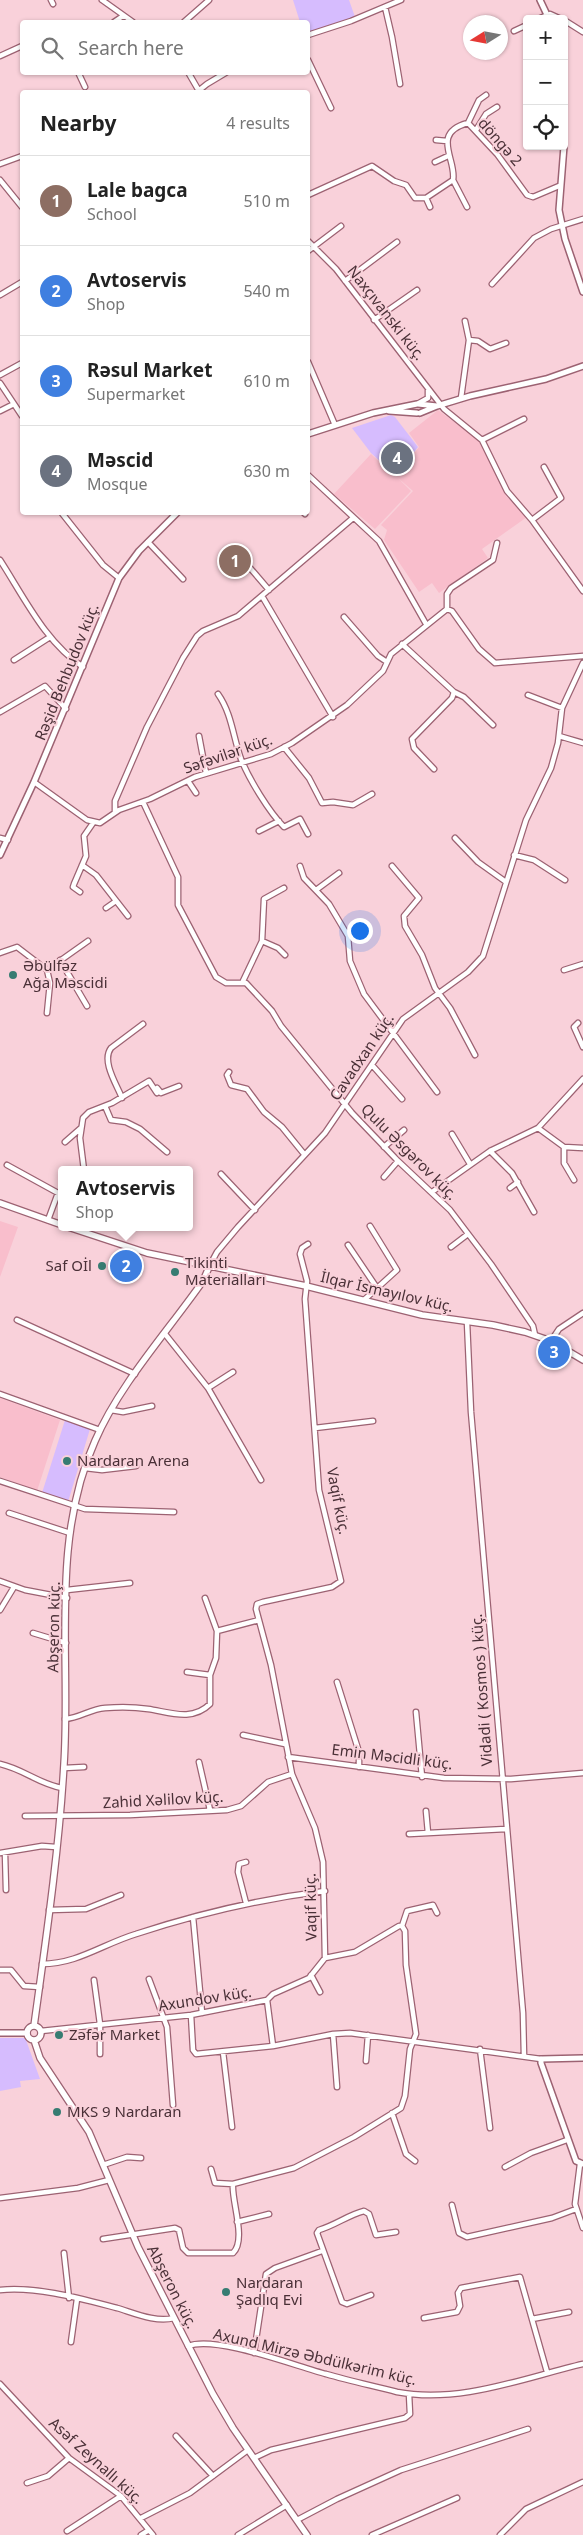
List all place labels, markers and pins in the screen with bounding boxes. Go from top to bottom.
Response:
pin: 4 [381,439,413,477]
pin: 1 [219,542,251,580]
place label: Əbülfəz Ağa Məscidi [23,955,108,992]
marker: Əbülfəz Ağa Məscidi [7,969,19,981]
pin: 2 [110,1247,142,1285]
place label: Tikinti Materialları [185,1252,266,1289]
place label: Saf Oİl [46,1255,92,1275]
marker: Saf Oİl [96,1260,108,1272]
marker: Tikinti Materialları [169,1266,181,1278]
pin: 3 [538,1333,570,1371]
place label: Nardaran Arena [77,1450,189,1470]
marker: Nardaran Arena [61,1455,73,1467]
place label: Zəfər Market [69,2024,160,2044]
marker: Zəfər Market [53,2029,65,2041]
place label: MKS 9 Nardaran [67,2101,181,2121]
marker: MKS 9 Nardaran [51,2106,63,2118]
place label: Nardaran Şadlıq Evi [236,2272,303,2309]
marker: Nardaran Şadlıq Evi [220,2286,232,2298]

